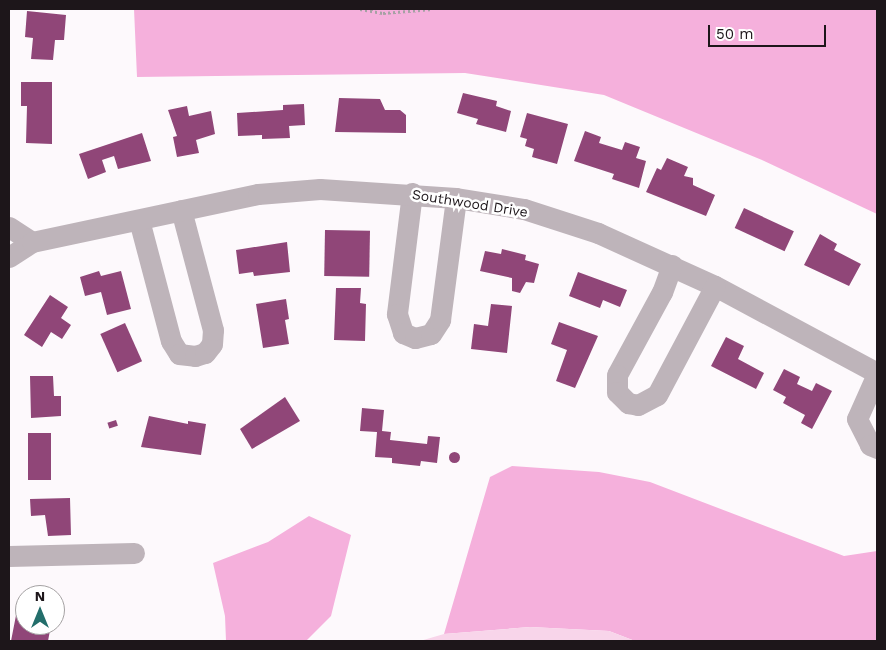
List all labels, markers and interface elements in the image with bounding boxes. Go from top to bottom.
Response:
scale bar [711,15,828,47]
text: 50 m [716,25,753,43]
street label: Southwood Drive [411,186,529,220]
north arrow [15,585,65,635]
text: N [35,588,45,604]

